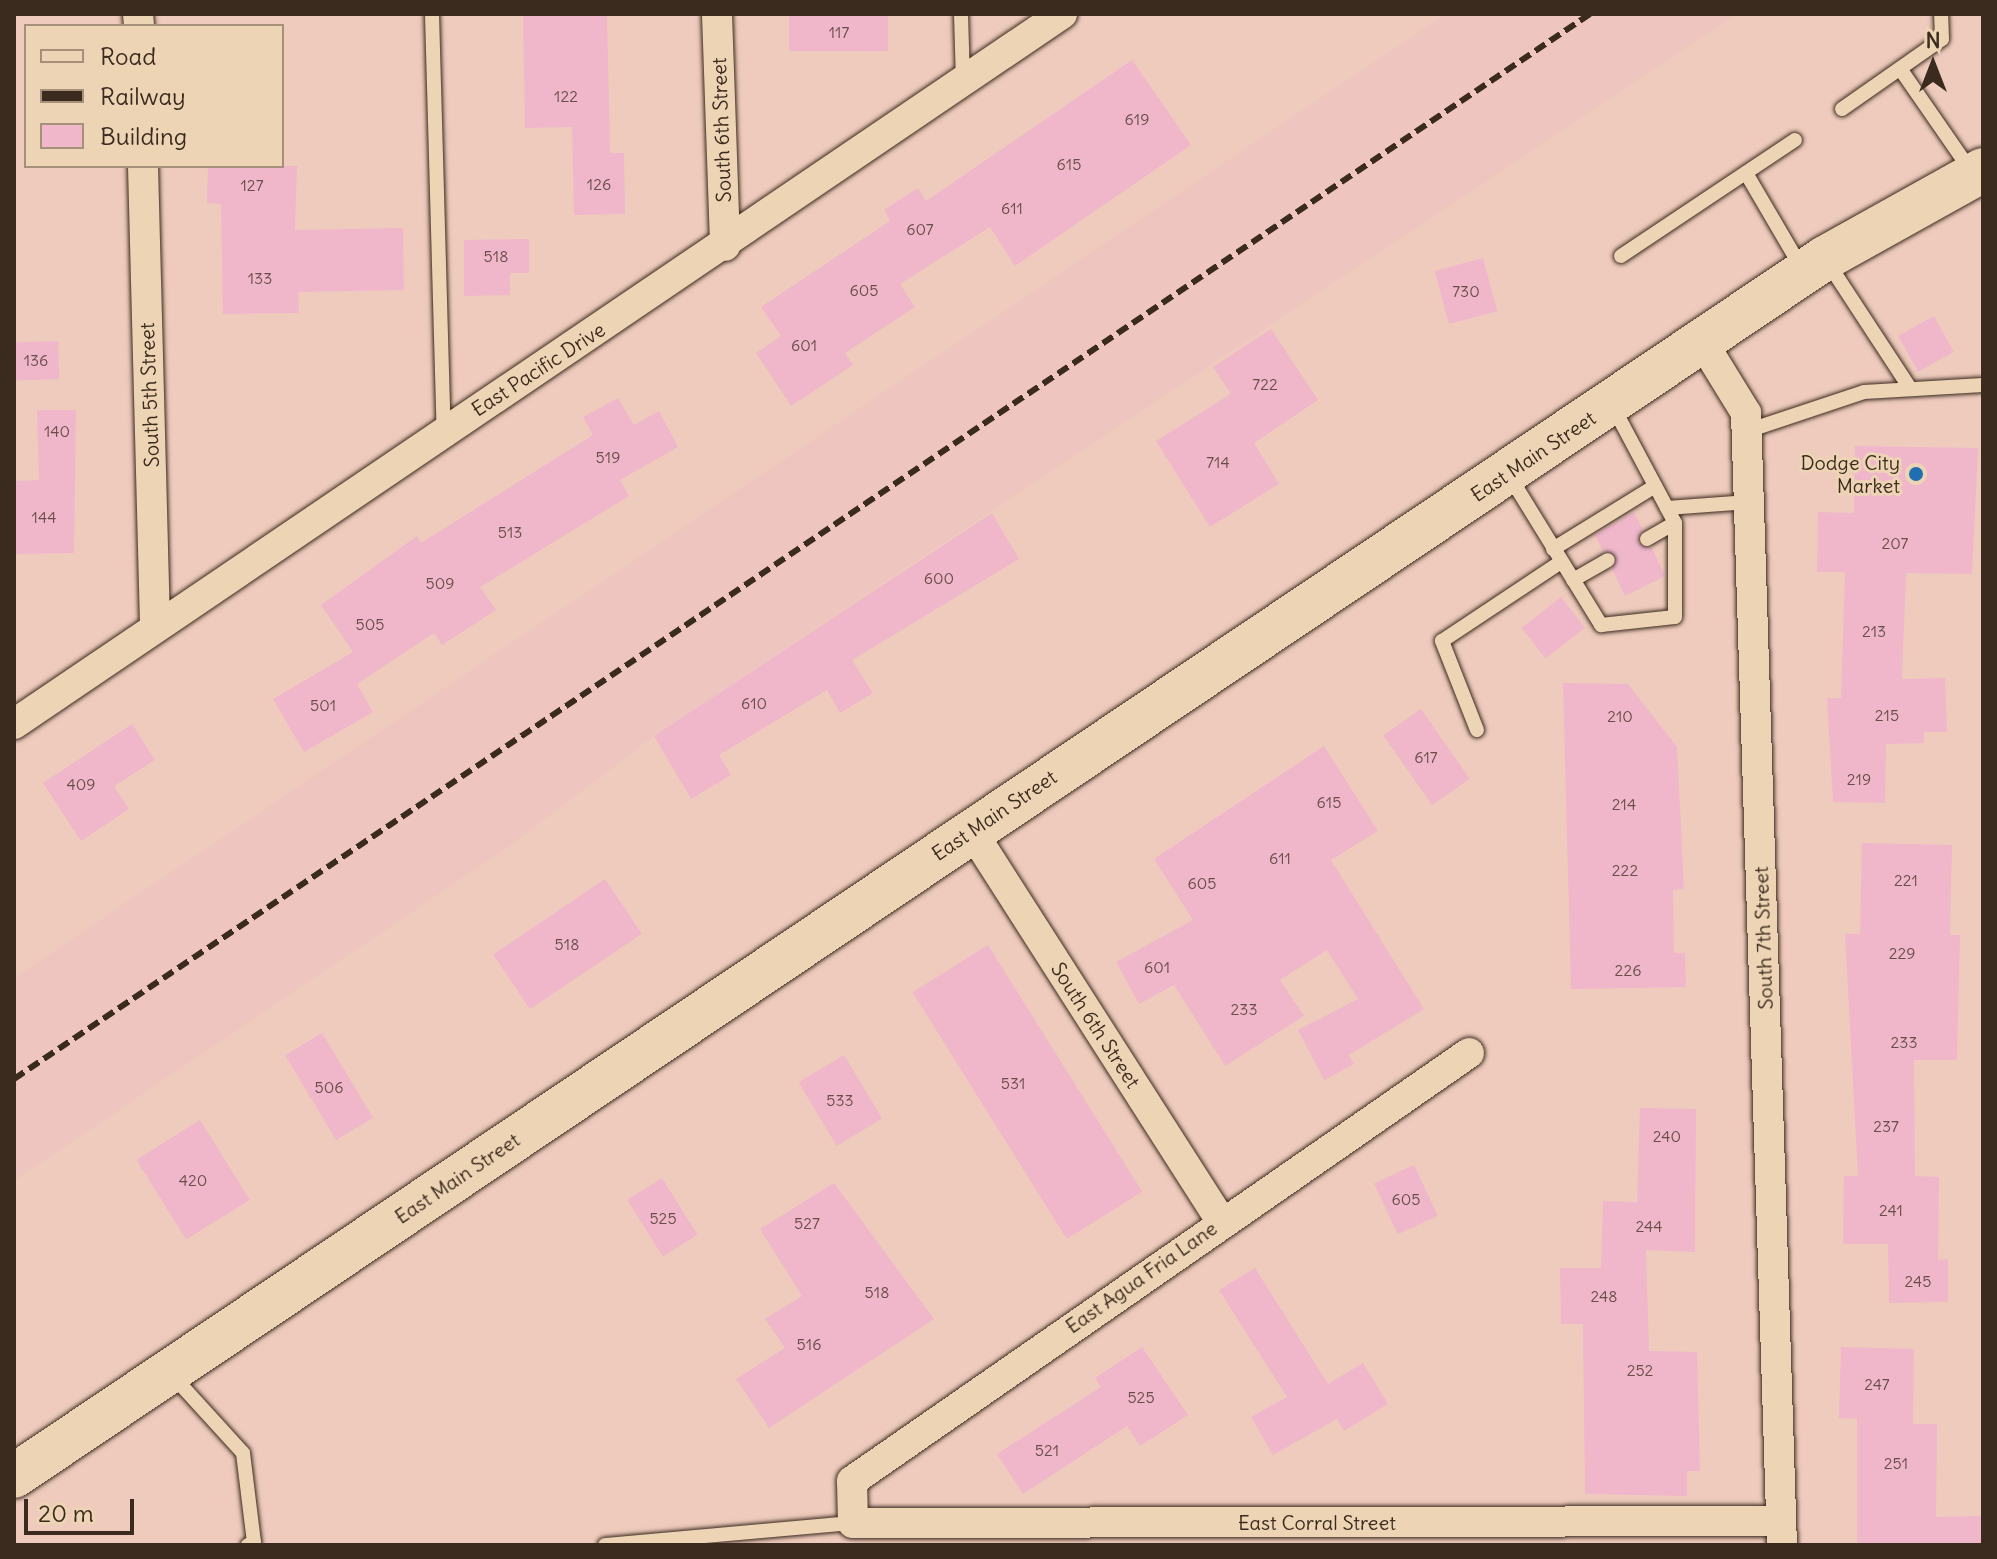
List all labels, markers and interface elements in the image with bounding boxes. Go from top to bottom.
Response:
house number: 117 [829,22,849,42]
legend [24,24,284,168]
north arrow [1893,24,1973,104]
text: N [1925,26,1941,54]
text: Road [100,41,156,71]
street label: South 6th Street [706,57,736,203]
text: Railway [100,81,186,111]
house number: 122 [554,86,578,106]
house number: 619 [1125,109,1149,129]
text: Building [100,121,187,151]
house number: 615 [1057,154,1081,174]
house number: 126 [587,174,611,194]
house number: 127 [241,175,263,195]
house number: 611 [1001,198,1023,218]
house number: 607 [906,219,934,239]
house number: 518 [484,246,508,266]
house number: 133 [248,268,272,288]
house number: 605 [850,280,878,300]
house number: 730 [1452,281,1480,301]
street label: East Pacific Drive [467,317,609,421]
street label: South 5th Street [134,322,164,468]
house number: 601 [791,335,817,355]
house number: 136 [24,350,48,370]
house number: 722 [1252,374,1278,394]
street label: East Main Street [1466,405,1600,507]
house number: 140 [44,421,70,441]
house number: 519 [596,447,620,467]
place label: Dodge City Market [1800,450,1900,497]
house number: 714 [1206,452,1230,472]
marker: Dodge City Market [1907,465,1925,483]
house number: 144 [32,507,56,527]
house number: 513 [498,522,522,542]
house number: 207 [1882,533,1908,553]
house number: 600 [924,568,954,588]
house number: 509 [426,573,454,593]
house number: 505 [356,614,384,634]
house number: 213 [1862,621,1886,641]
house number: 610 [741,693,767,713]
house number: 501 [310,695,336,715]
house number: 215 [1875,705,1899,725]
house number: 210 [1607,706,1633,726]
house number: 617 [1414,747,1438,767]
street label: East Main Street [927,764,1061,866]
house number: 219 [1847,769,1871,789]
house number: 409 [67,774,95,794]
house number: 615 [1317,792,1341,812]
house number: 214 [1612,794,1636,814]
house number: 611 [1269,848,1291,868]
house number: 222 [1612,860,1638,880]
street label: South 7th Street [1749,866,1777,1010]
house number: 221 [1894,870,1918,890]
house number: 605 [1188,873,1216,893]
house number: 518 [555,934,579,954]
house number: 229 [1889,943,1915,963]
house number: 601 [1144,957,1170,977]
street label: South 6th Street [1046,958,1146,1092]
house number: 226 [1615,960,1641,980]
house number: 233 [1231,999,1257,1019]
house number: 233 [1891,1032,1917,1052]
house number: 531 [1001,1073,1025,1093]
house number: 506 [315,1077,343,1097]
house number: 533 [826,1090,854,1110]
house number: 237 [1873,1116,1899,1136]
house number: 240 [1653,1126,1681,1146]
street label: East Main Street [390,1127,524,1229]
house number: 420 [179,1170,207,1190]
house number: 605 [1392,1189,1420,1209]
house number: 241 [1879,1200,1903,1220]
house number: 525 [649,1208,677,1228]
house number: 527 [794,1213,820,1233]
street label: East Agua Fria Lane [1061,1216,1221,1338]
house number: 244 [1635,1216,1663,1236]
house number: 245 [1905,1271,1931,1291]
house number: 518 [865,1282,889,1302]
house number: 248 [1591,1286,1617,1306]
house number: 516 [797,1334,821,1354]
house number: 252 [1627,1360,1653,1380]
house number: 247 [1864,1374,1890,1394]
house number: 525 [1127,1387,1155,1407]
house number: 521 [1035,1440,1059,1460]
house number: 251 [1884,1453,1908,1473]
scale bar [28,1483,138,1533]
text: 20 m [38,1498,94,1528]
street label: East Corral Street [1238,1510,1396,1534]

